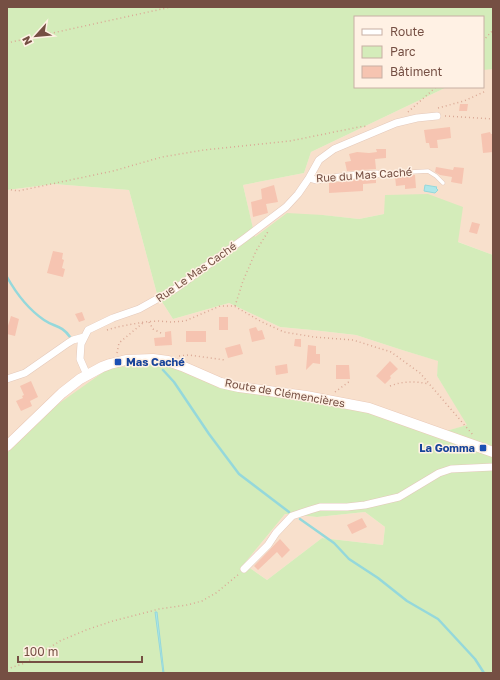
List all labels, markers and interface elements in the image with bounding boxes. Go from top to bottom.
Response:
north arrow [16,16,56,56]
legend [354,16,484,88]
text: Route [390,24,424,39]
text: N [19,34,34,47]
text: Parc [390,44,416,59]
text: Bâtiment [390,64,443,79]
street label: Rue du Mas Caché [315,165,412,184]
street label: Rue Le Mas Caché [153,239,239,304]
place label: Mas Caché [126,355,185,368]
marker: Mas Caché [113,357,123,367]
street label: Route de Clémencières [224,376,346,410]
place label: La Gomma [419,441,475,454]
marker: La Gomma [478,443,488,453]
scale bar [18,638,142,664]
text: 100 m [24,644,58,659]

